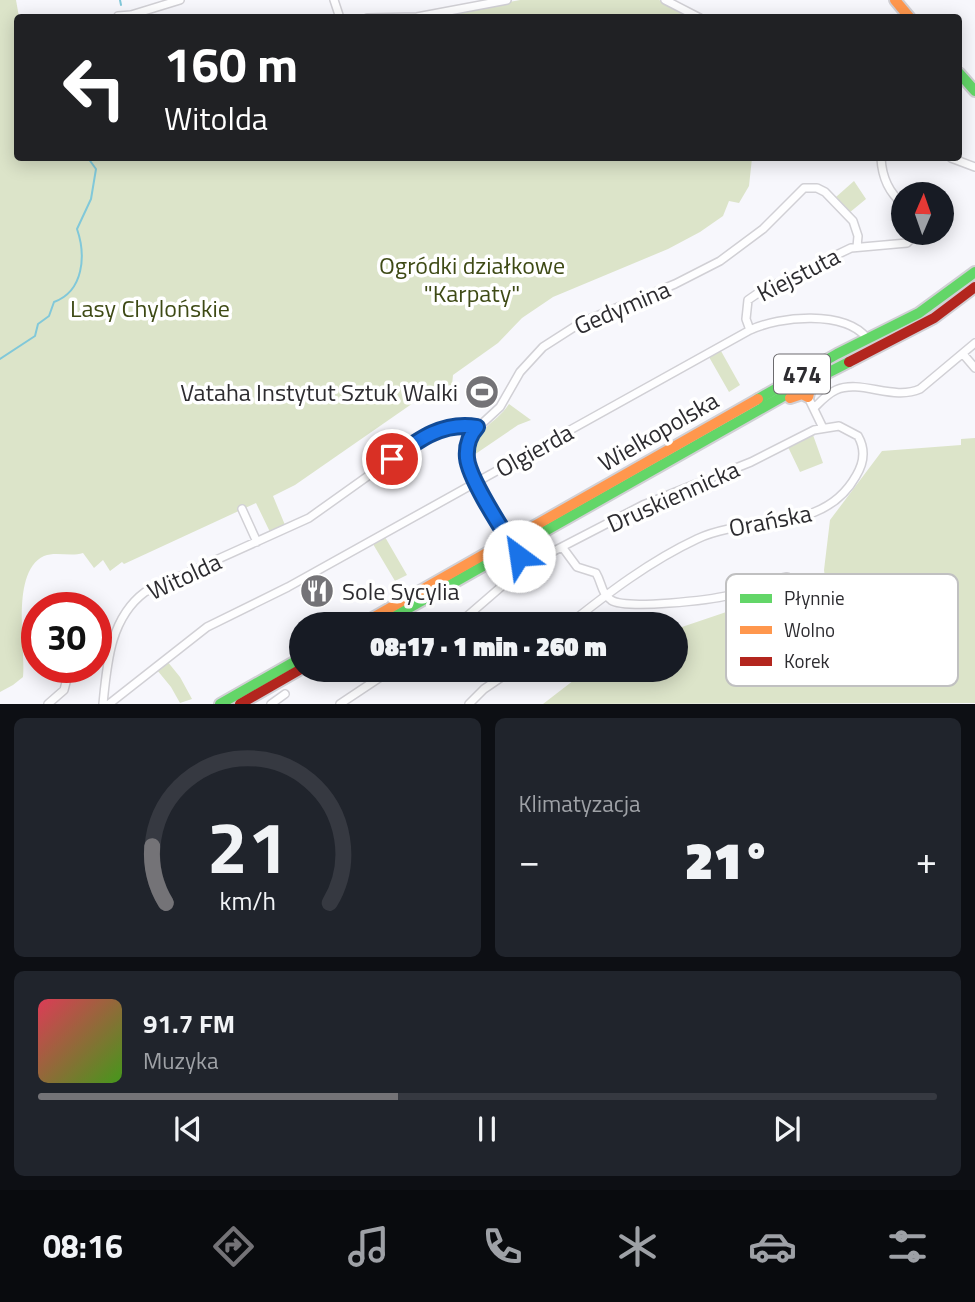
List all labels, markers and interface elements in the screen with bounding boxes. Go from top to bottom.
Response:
text: 160 m [164,26,298,101]
icon: left [49,42,140,133]
text: Witolda [164,94,268,142]
north arrow [891,182,954,245]
map controls [891,182,954,245]
street label: Kiejstuta [750,238,846,310]
park label: Ogródki działkowe "Karpaty" [379,247,565,311]
street label: Gedymina [568,271,676,343]
park label: Lasy Chylońskie [70,290,230,326]
road number: 474 [774,354,830,394]
sports icon: Vataha Instytut Sztuk Walki [463,373,501,411]
place label: Vataha Instytut Sztuk Walki [180,374,458,410]
street label: Wielkopolska [591,382,725,480]
street label: Olgierda [489,414,579,486]
pin [362,429,422,489]
icon: arrive [373,440,411,478]
street label: Druskiennicka [601,451,745,541]
street label: Orańska [725,494,815,546]
position arrow [482,519,556,593]
street label: Witolda [141,543,227,609]
restaurant icon: Sole Sycylia [298,572,336,610]
place label: Sole Sycylia [342,573,460,609]
legend [726,574,958,686]
text: Płynnie [784,583,845,612]
speed limit sign: 30 [21,592,112,683]
text: Wolno [784,615,835,644]
text: 08:17 · 1 min · 260 m [370,627,607,666]
text: Korek [784,646,830,675]
text: Klimatyzacja [519,786,640,821]
text: 21 [206,792,288,902]
text: 21° [685,820,771,899]
text: − [519,831,540,889]
text: + [916,831,937,889]
text: km/h [219,882,276,920]
text: 91.7 FM [143,1004,235,1043]
text: Muzyka [143,1043,219,1078]
icon: previous [169,1110,207,1148]
icon: pause [468,1110,506,1148]
icon: next [768,1110,806,1148]
text: 08:16 [43,1222,123,1270]
icon: directions [209,1222,258,1271]
icon: music [344,1222,393,1271]
icon: phone [478,1222,527,1271]
icon: climate [613,1222,662,1271]
icon: car [748,1222,797,1271]
icon: filters [883,1222,932,1271]

